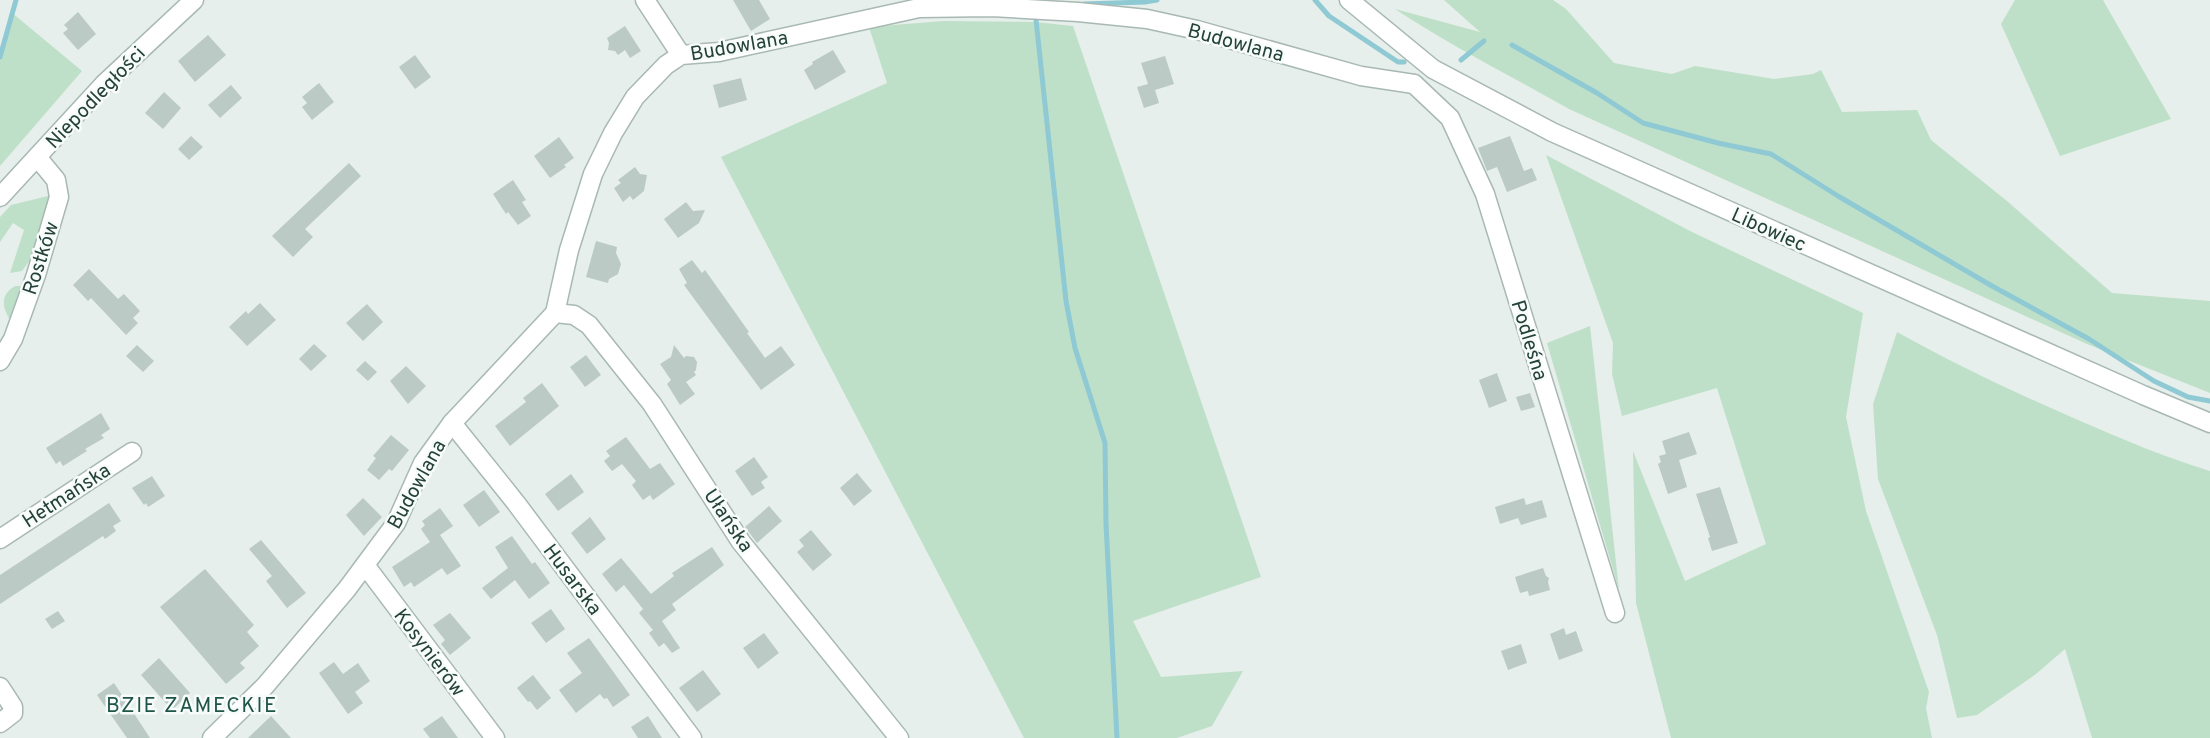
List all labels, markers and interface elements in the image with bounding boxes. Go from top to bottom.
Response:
street label: Budowlana [1184,19,1287,69]
street label: Budowlana [688,26,790,68]
street label: Niepodległości [41,42,152,155]
street label: Libowiec [1727,203,1810,259]
street label: Rostków [18,219,66,299]
street label: Podleśna [1504,297,1553,384]
street label: Budowlana [382,436,453,534]
street label: Hetmańska [18,458,116,535]
street label: Ułańska [697,484,758,558]
street label: Husarska [536,539,607,621]
street label: Kosynierów [387,604,470,702]
district label: BZIE ZAMECKIE [106,693,278,720]

